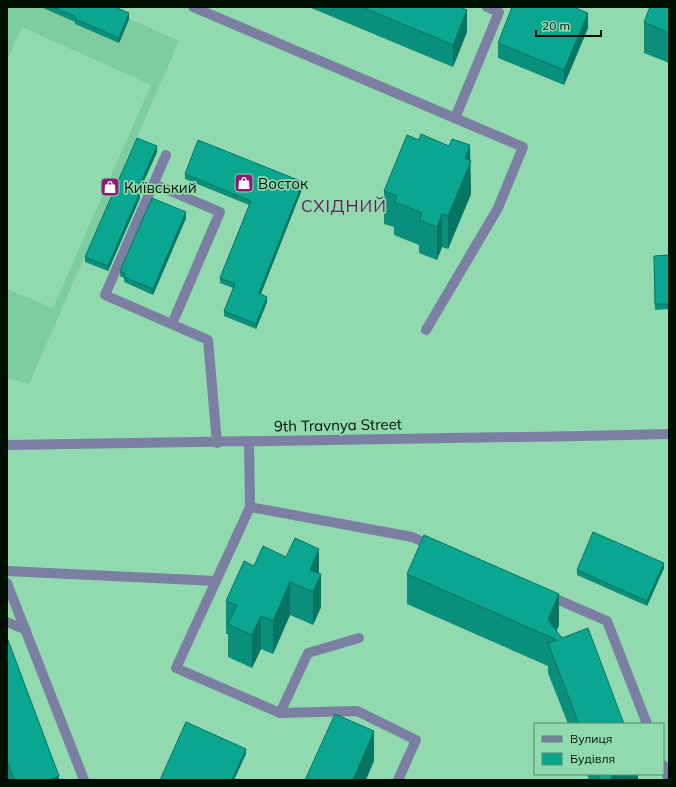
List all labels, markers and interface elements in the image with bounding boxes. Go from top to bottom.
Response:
scale bar [536,12,601,38]
text: 20 m [542,18,570,33]
shop icon: Восток [233,172,255,194]
place label: Восток [258,174,309,193]
shop icon: Київський [99,176,121,198]
place label: Київський [124,178,197,197]
district label: СХІДНИЙ [301,195,387,216]
street label: 9th Travnya Street [274,414,402,436]
legend [534,723,664,775]
text: Вулиця [570,731,612,746]
text: Будівля [570,751,615,766]

